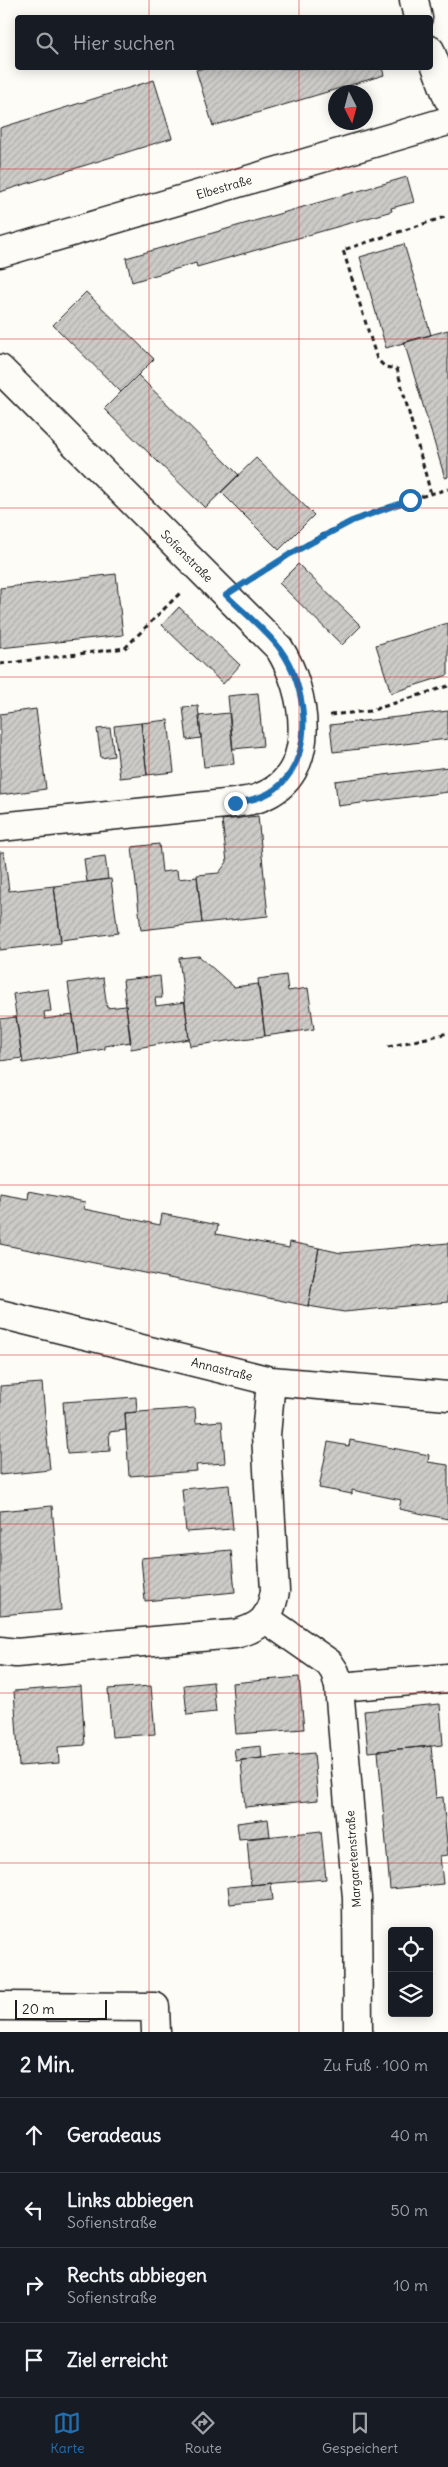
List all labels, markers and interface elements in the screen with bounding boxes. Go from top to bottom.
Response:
search box [15,15,433,70]
icon: search [33,29,61,57]
text: Hier suchen [73,31,175,55]
north arrow [328,85,373,130]
street label: Elbestraße [195,172,253,202]
route start [399,489,422,512]
street label: Sofienstraße [158,527,216,585]
route end [224,792,247,815]
street label: Annastraße [190,1354,254,1384]
street label: Margaretenstraße [342,1810,364,1908]
map controls [388,1927,433,2017]
button: locate [388,1927,433,1972]
button: layers [388,1972,433,2017]
scale bar [15,1997,108,2020]
text: 20 m [22,2000,55,2018]
text: 2 Min. [20,2051,75,2078]
text: Zu Fuß · 100 m [323,2055,428,2075]
icon: ahead [20,2121,48,2149]
text: Geradeaus [67,2123,161,2147]
text: 40 m [390,2125,428,2145]
text: Links abbiegen [67,2188,194,2212]
icon: left [20,2196,48,2224]
text: 50 m [390,2200,428,2220]
text: Sofienstraße [67,2212,157,2232]
text: Rechts abbiegen [67,2263,207,2287]
icon: right [20,2271,48,2299]
text: 10 m [393,2275,428,2295]
text: Sofienstraße [67,2287,157,2307]
icon: arrive [20,2346,48,2374]
text: Ziel erreicht [67,2348,168,2372]
tab: Karte [50,2409,85,2457]
tab: Route [185,2409,222,2457]
tab: Gespeichert [322,2409,398,2457]

